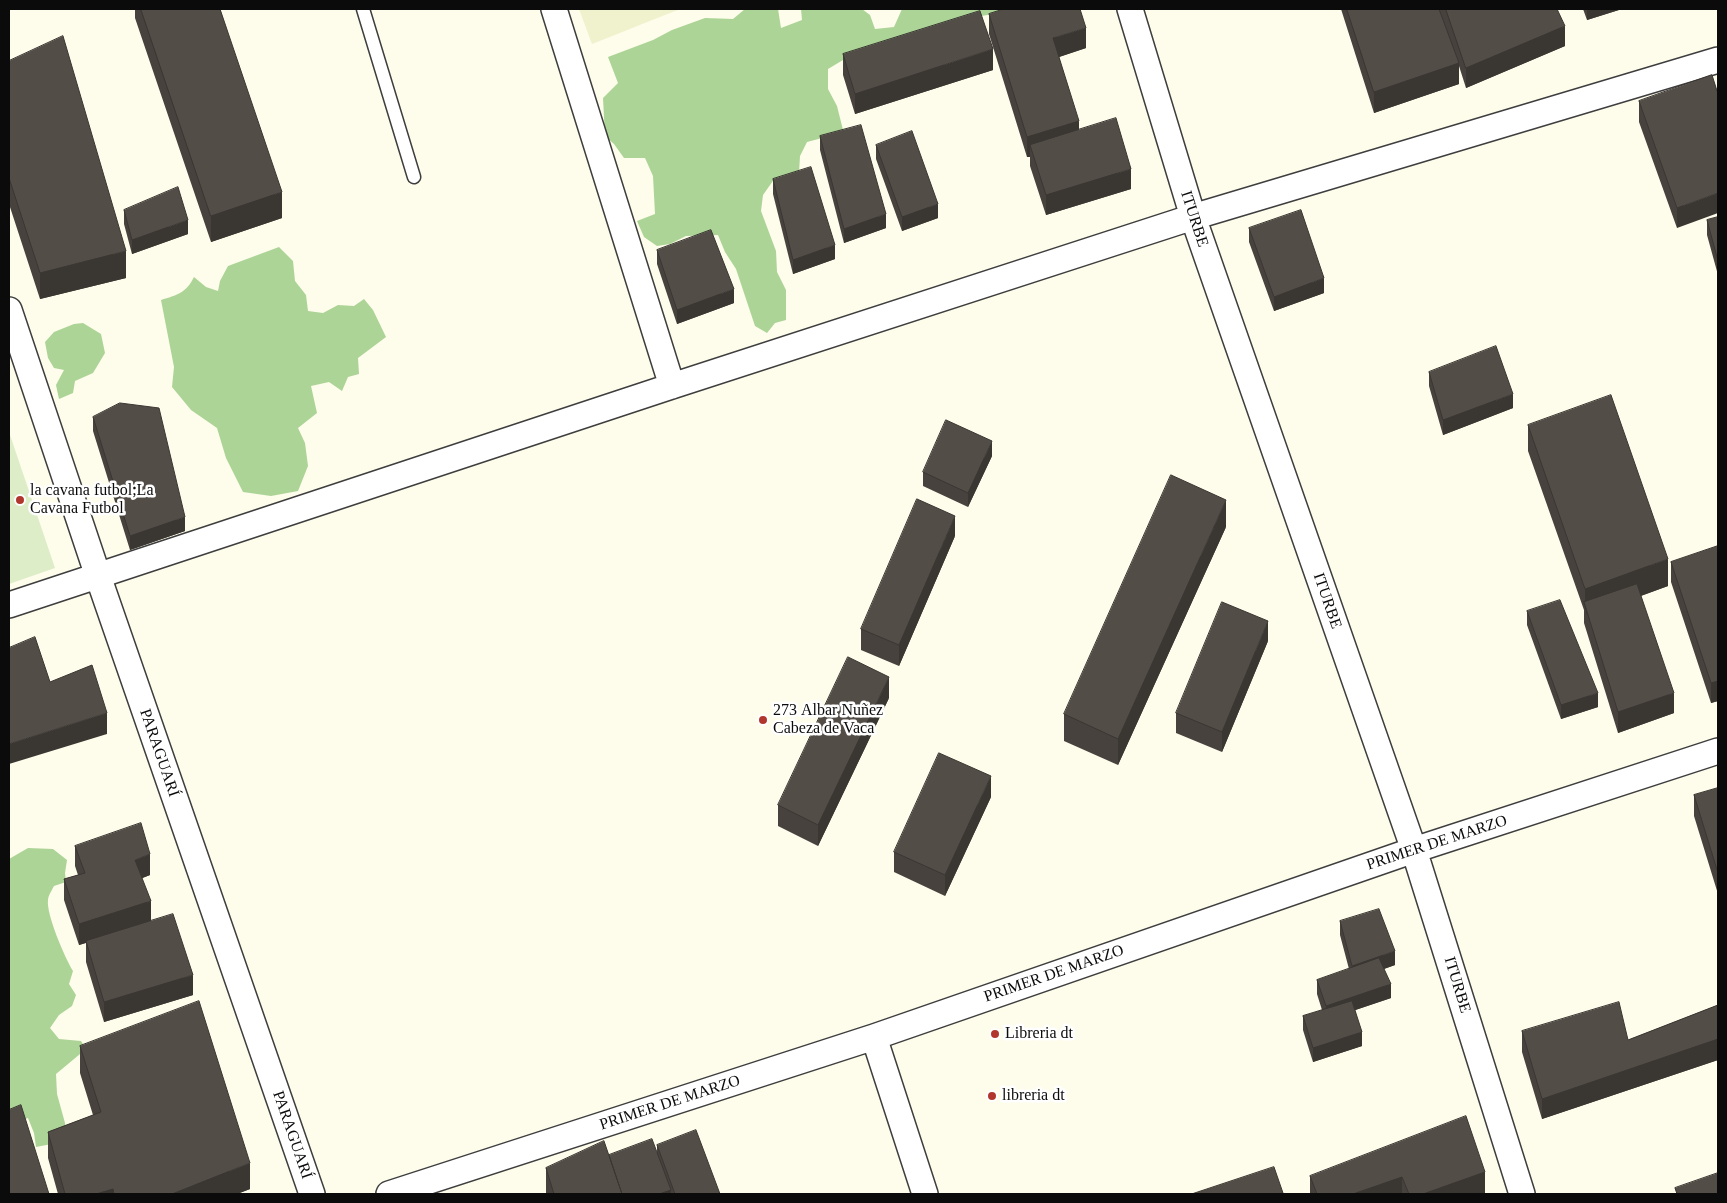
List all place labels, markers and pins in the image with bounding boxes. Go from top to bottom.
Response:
place label: la cavana futbol;La Cavana Futbol [30,481,153,519]
marker: la cavana futbol;La Cavana Futbol [14,494,26,506]
place label: 273 Albar Nuñez Cabeza de Vaca [773,701,883,739]
marker: 273 Albar Nuñez Cabeza de Vaca [757,714,769,726]
place label: Libreria dt [1005,1024,1073,1044]
marker: Libreria dt [989,1028,1001,1040]
place label: libreria dt [1002,1086,1065,1106]
marker: libreria dt [986,1090,998,1102]

